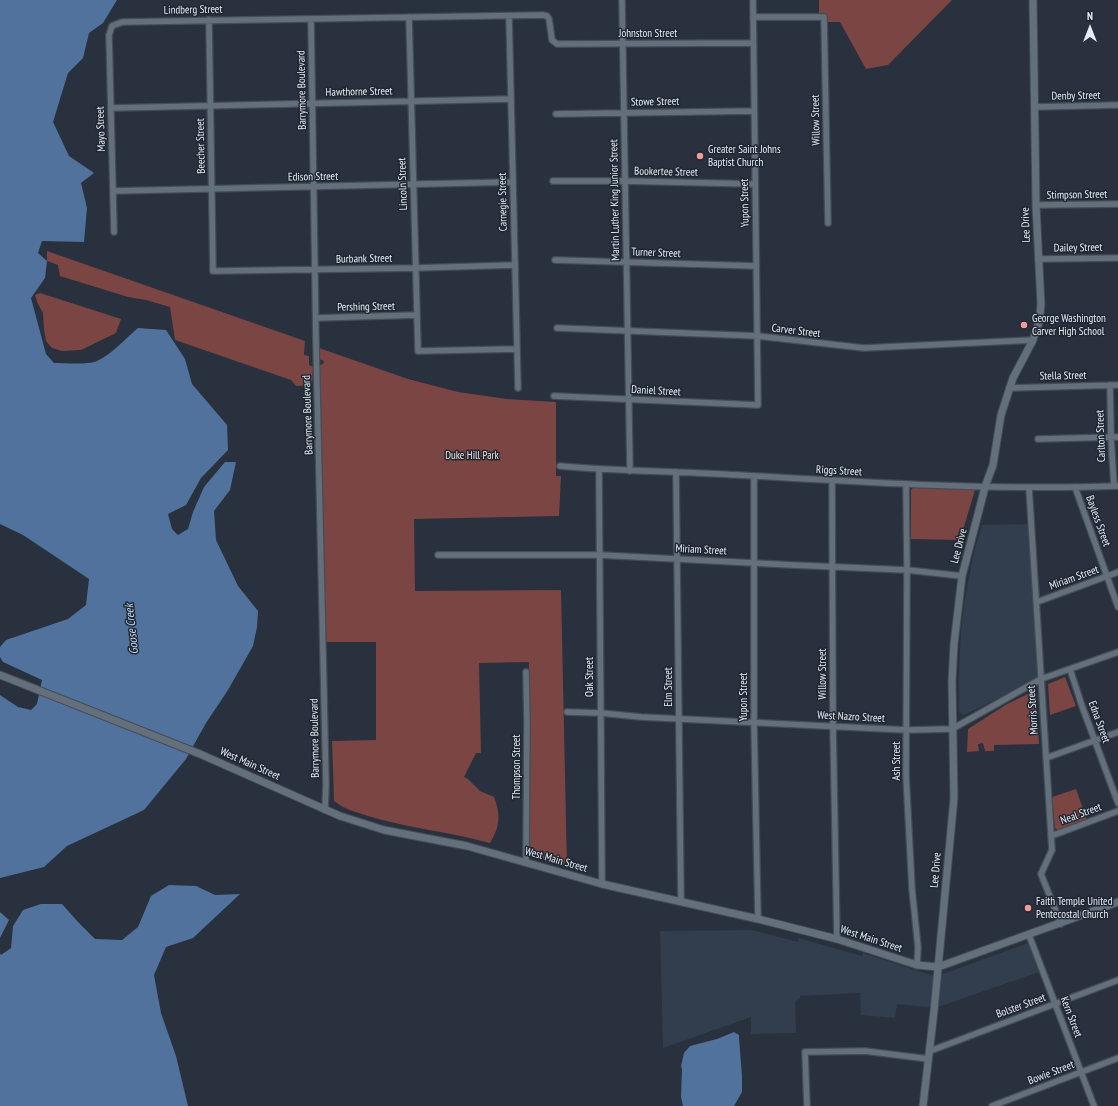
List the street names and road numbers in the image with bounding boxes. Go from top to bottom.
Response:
street label: Lindberg Street [164,3,222,17]
street label: Johnston Street [619,27,677,41]
street label: Barrymore Boulevard [295,50,309,130]
street label: Hawthorne Street [325,85,393,99]
street label: Denby Street [1051,89,1101,103]
street label: Willow Street [809,94,823,146]
street label: Stowe Street [631,95,679,109]
street label: Mayo Street [94,106,108,152]
street label: Beecher Street [194,118,208,174]
street label: Martin Luther King Junior Street [607,139,623,261]
street label: Lincoln Street [395,157,411,211]
street label: Bookertee Street [634,165,698,179]
street label: Edison Street [288,170,338,184]
street label: Carnegie Street [496,173,510,231]
street label: Yupon Street [738,179,752,227]
street label: Stimpson Street [1047,188,1107,202]
street label: Lee Drive [1019,207,1033,243]
street label: Dailey Street [1054,241,1102,255]
street label: Turner Street [631,246,681,260]
street label: Burbank Street [336,252,392,266]
street label: Pershing Street [337,300,395,314]
street label: Carver Street [771,321,821,341]
street label: Stella Street [1039,369,1087,383]
street label: Barrymore Boulevard [300,375,316,455]
street label: Daniel Street [631,383,681,399]
street label: Carlton Street [1093,410,1109,462]
street label: Riggs Street [816,463,862,479]
street label: Bayless Street [1083,494,1113,548]
street label: Lee Drive [948,527,970,565]
street label: Miriam Street [675,542,727,558]
street label: Miriam Street [1048,563,1100,593]
street label: Willow Street [816,648,830,700]
street label: Oak Street [583,657,597,697]
street label: Elm Street [662,667,676,707]
street label: Yupon Street [737,673,751,721]
street label: Morris Street [1025,685,1041,735]
street label: Barrymore Boulevard [308,698,322,778]
street label: Edna Street [1085,699,1113,745]
street label: West Nazro Street [817,709,885,725]
street label: Thompson Street [510,735,524,799]
street label: Ash Street [890,742,904,780]
street label: West Main Street [218,745,282,783]
street label: Neal Street [1059,801,1103,827]
street label: West Main Street [523,845,589,875]
street label: Lee Drive [928,852,944,888]
street label: West Main Street [838,923,904,955]
street label: Bolster Street [994,991,1048,1021]
street label: Kern Street [1057,995,1085,1039]
street label: Bowie Street [1026,1058,1076,1088]

